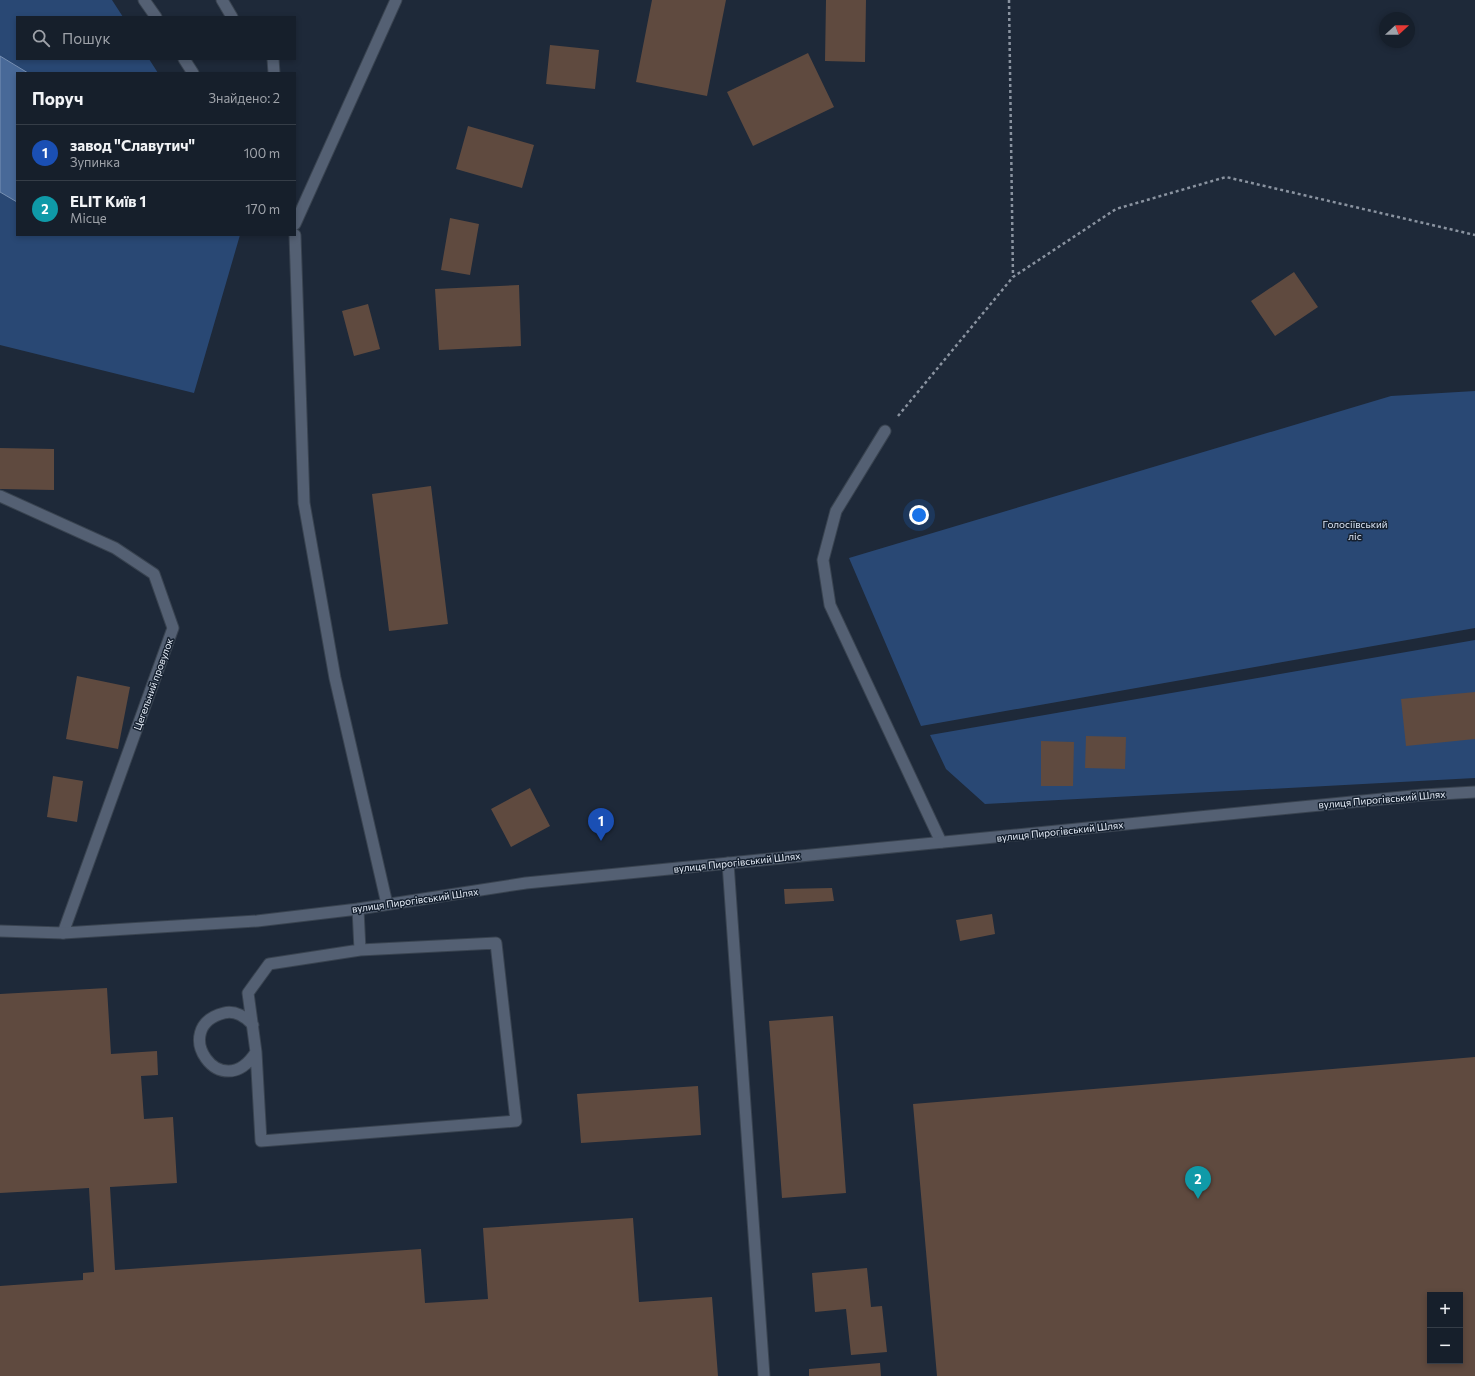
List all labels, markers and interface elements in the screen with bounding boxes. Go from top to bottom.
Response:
north arrow [1379,12,1415,48]
search box [16,16,296,60]
icon: search [30,27,52,49]
text: Пошук [62,29,110,47]
text: Поруч [32,88,83,109]
text: Знайдено: 2 [209,90,280,106]
text: завод "Славутич" [70,136,195,154]
text: 1 [42,145,48,161]
text: 100 m [244,145,280,161]
text: Зупинка [70,154,120,170]
text: ELIT Київ 1 [70,192,146,210]
text: 2 [41,201,49,217]
text: 170 m [245,201,280,217]
text: Місце [70,210,107,226]
your location [909,505,929,525]
park label: Голосіївський ліс [1323,518,1387,542]
street label: Цегельний провулок [131,636,175,732]
street label: вулиця Пирогівський Шлях [1318,787,1447,811]
pin: 1 [588,808,614,841]
street label: вулиця Пирогівський Шлях [996,818,1125,844]
street label: вулиця Пирогівський Шлях [673,849,802,875]
street label: вулиця Пирогівський Шлях [351,885,480,915]
pin: 2 [1185,1166,1211,1199]
map controls [1427,1292,1463,1364]
button: + [1427,1292,1463,1328]
button: − [1427,1328,1463,1364]

